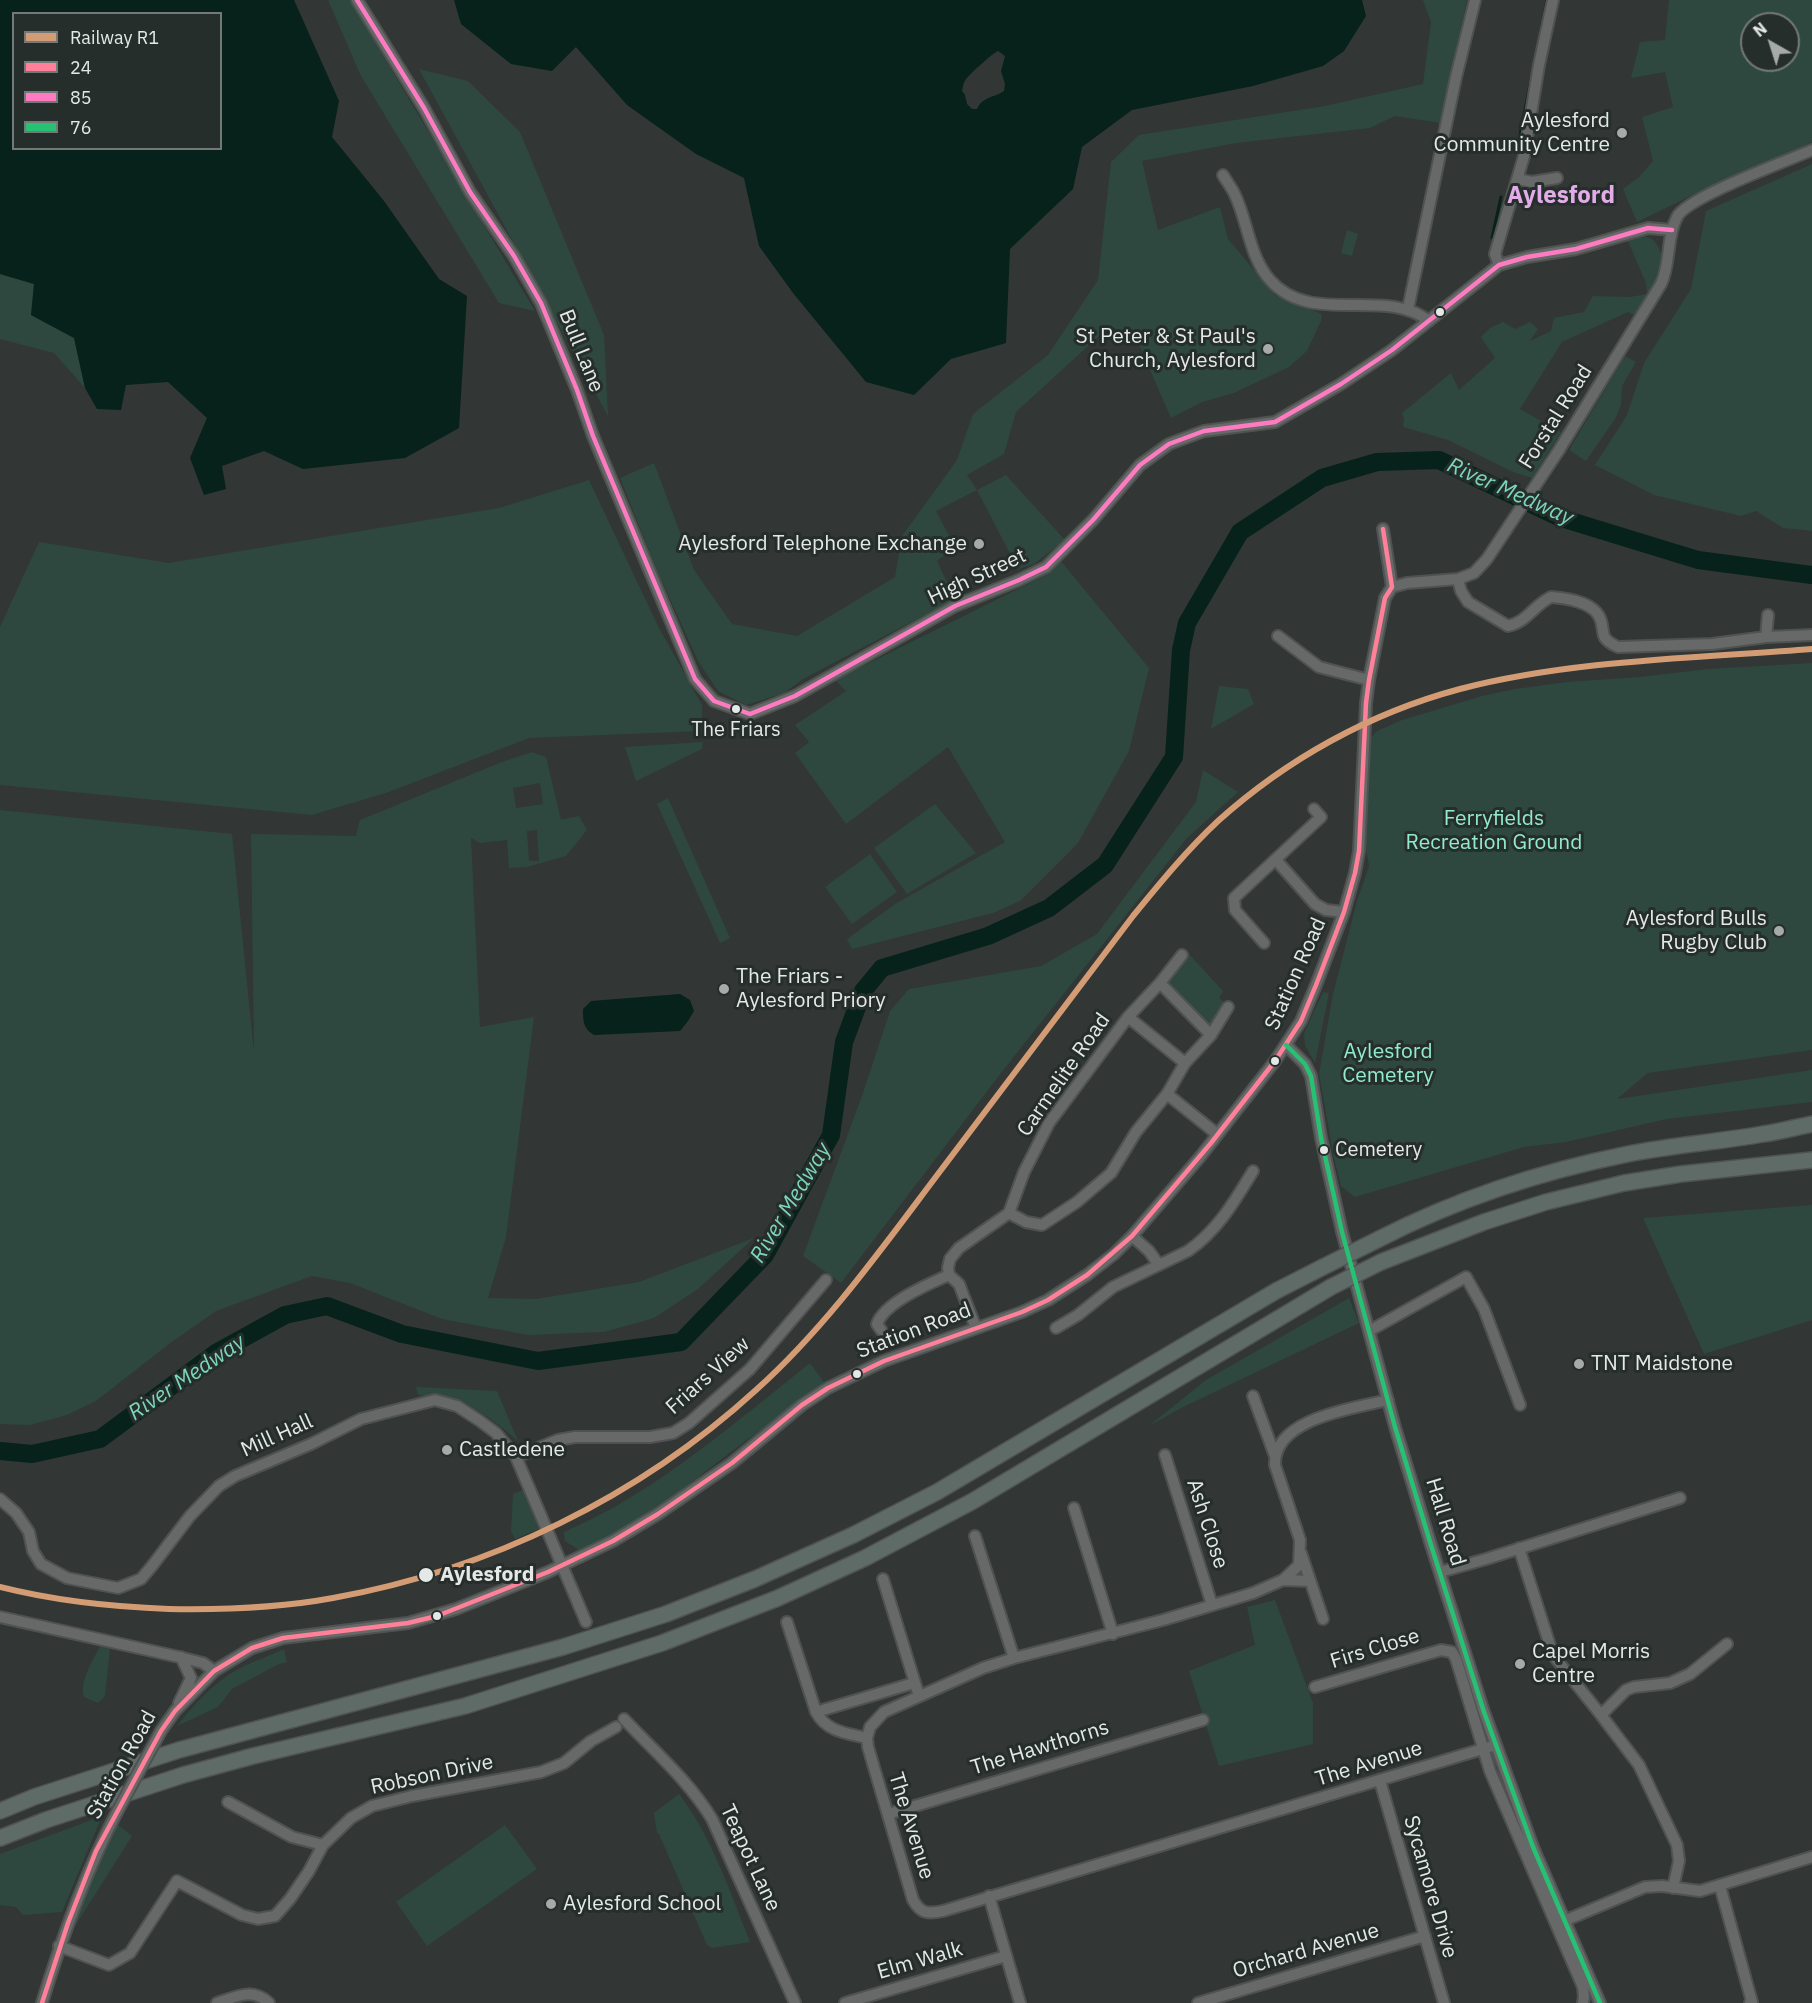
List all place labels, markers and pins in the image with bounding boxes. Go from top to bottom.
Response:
place label: Aylesford Community Centre [1434,108,1610,158]
marker: Aylesford Community Centre [1615,126,1629,140]
unlabelled marker [1434,306,1446,318]
place label: St Peter & St Paul's Church, Aylesford [1075,324,1256,374]
marker: St Peter & St Paul's Church, Aylesford [1261,342,1275,356]
place label: Aylesford Telephone Exchange [678,531,967,557]
marker: Aylesford Telephone Exchange [972,537,986,551]
marker: The Friars [730,703,742,715]
place label: The Friars [691,718,781,742]
place label: Aylesford Bulls Rugby Club [1626,906,1767,956]
marker: Aylesford Bulls Rugby Club [1772,924,1786,938]
place label: The Friars - Aylesford Priory [736,964,886,1014]
marker: The Friars - Aylesford Priory [717,982,731,996]
unlabelled marker [1269,1055,1281,1067]
place label: Cemetery [1335,1138,1422,1162]
marker: Cemetery [1318,1144,1330,1156]
place label: TNT Maidstone [1591,1351,1733,1377]
marker: TNT Maidstone [1572,1357,1586,1371]
unlabelled marker [851,1368,863,1380]
place label: Castledene [459,1437,565,1463]
marker: Castledene [440,1443,454,1457]
place label: Aylesford [440,1562,534,1588]
marker: Aylesford [417,1566,435,1584]
unlabelled marker [431,1610,443,1622]
place label: Capel Morris Centre [1532,1639,1650,1689]
marker: Capel Morris Centre [1513,1657,1527,1671]
place label: Aylesford School [563,1891,721,1917]
marker: Aylesford School [544,1897,558,1911]

